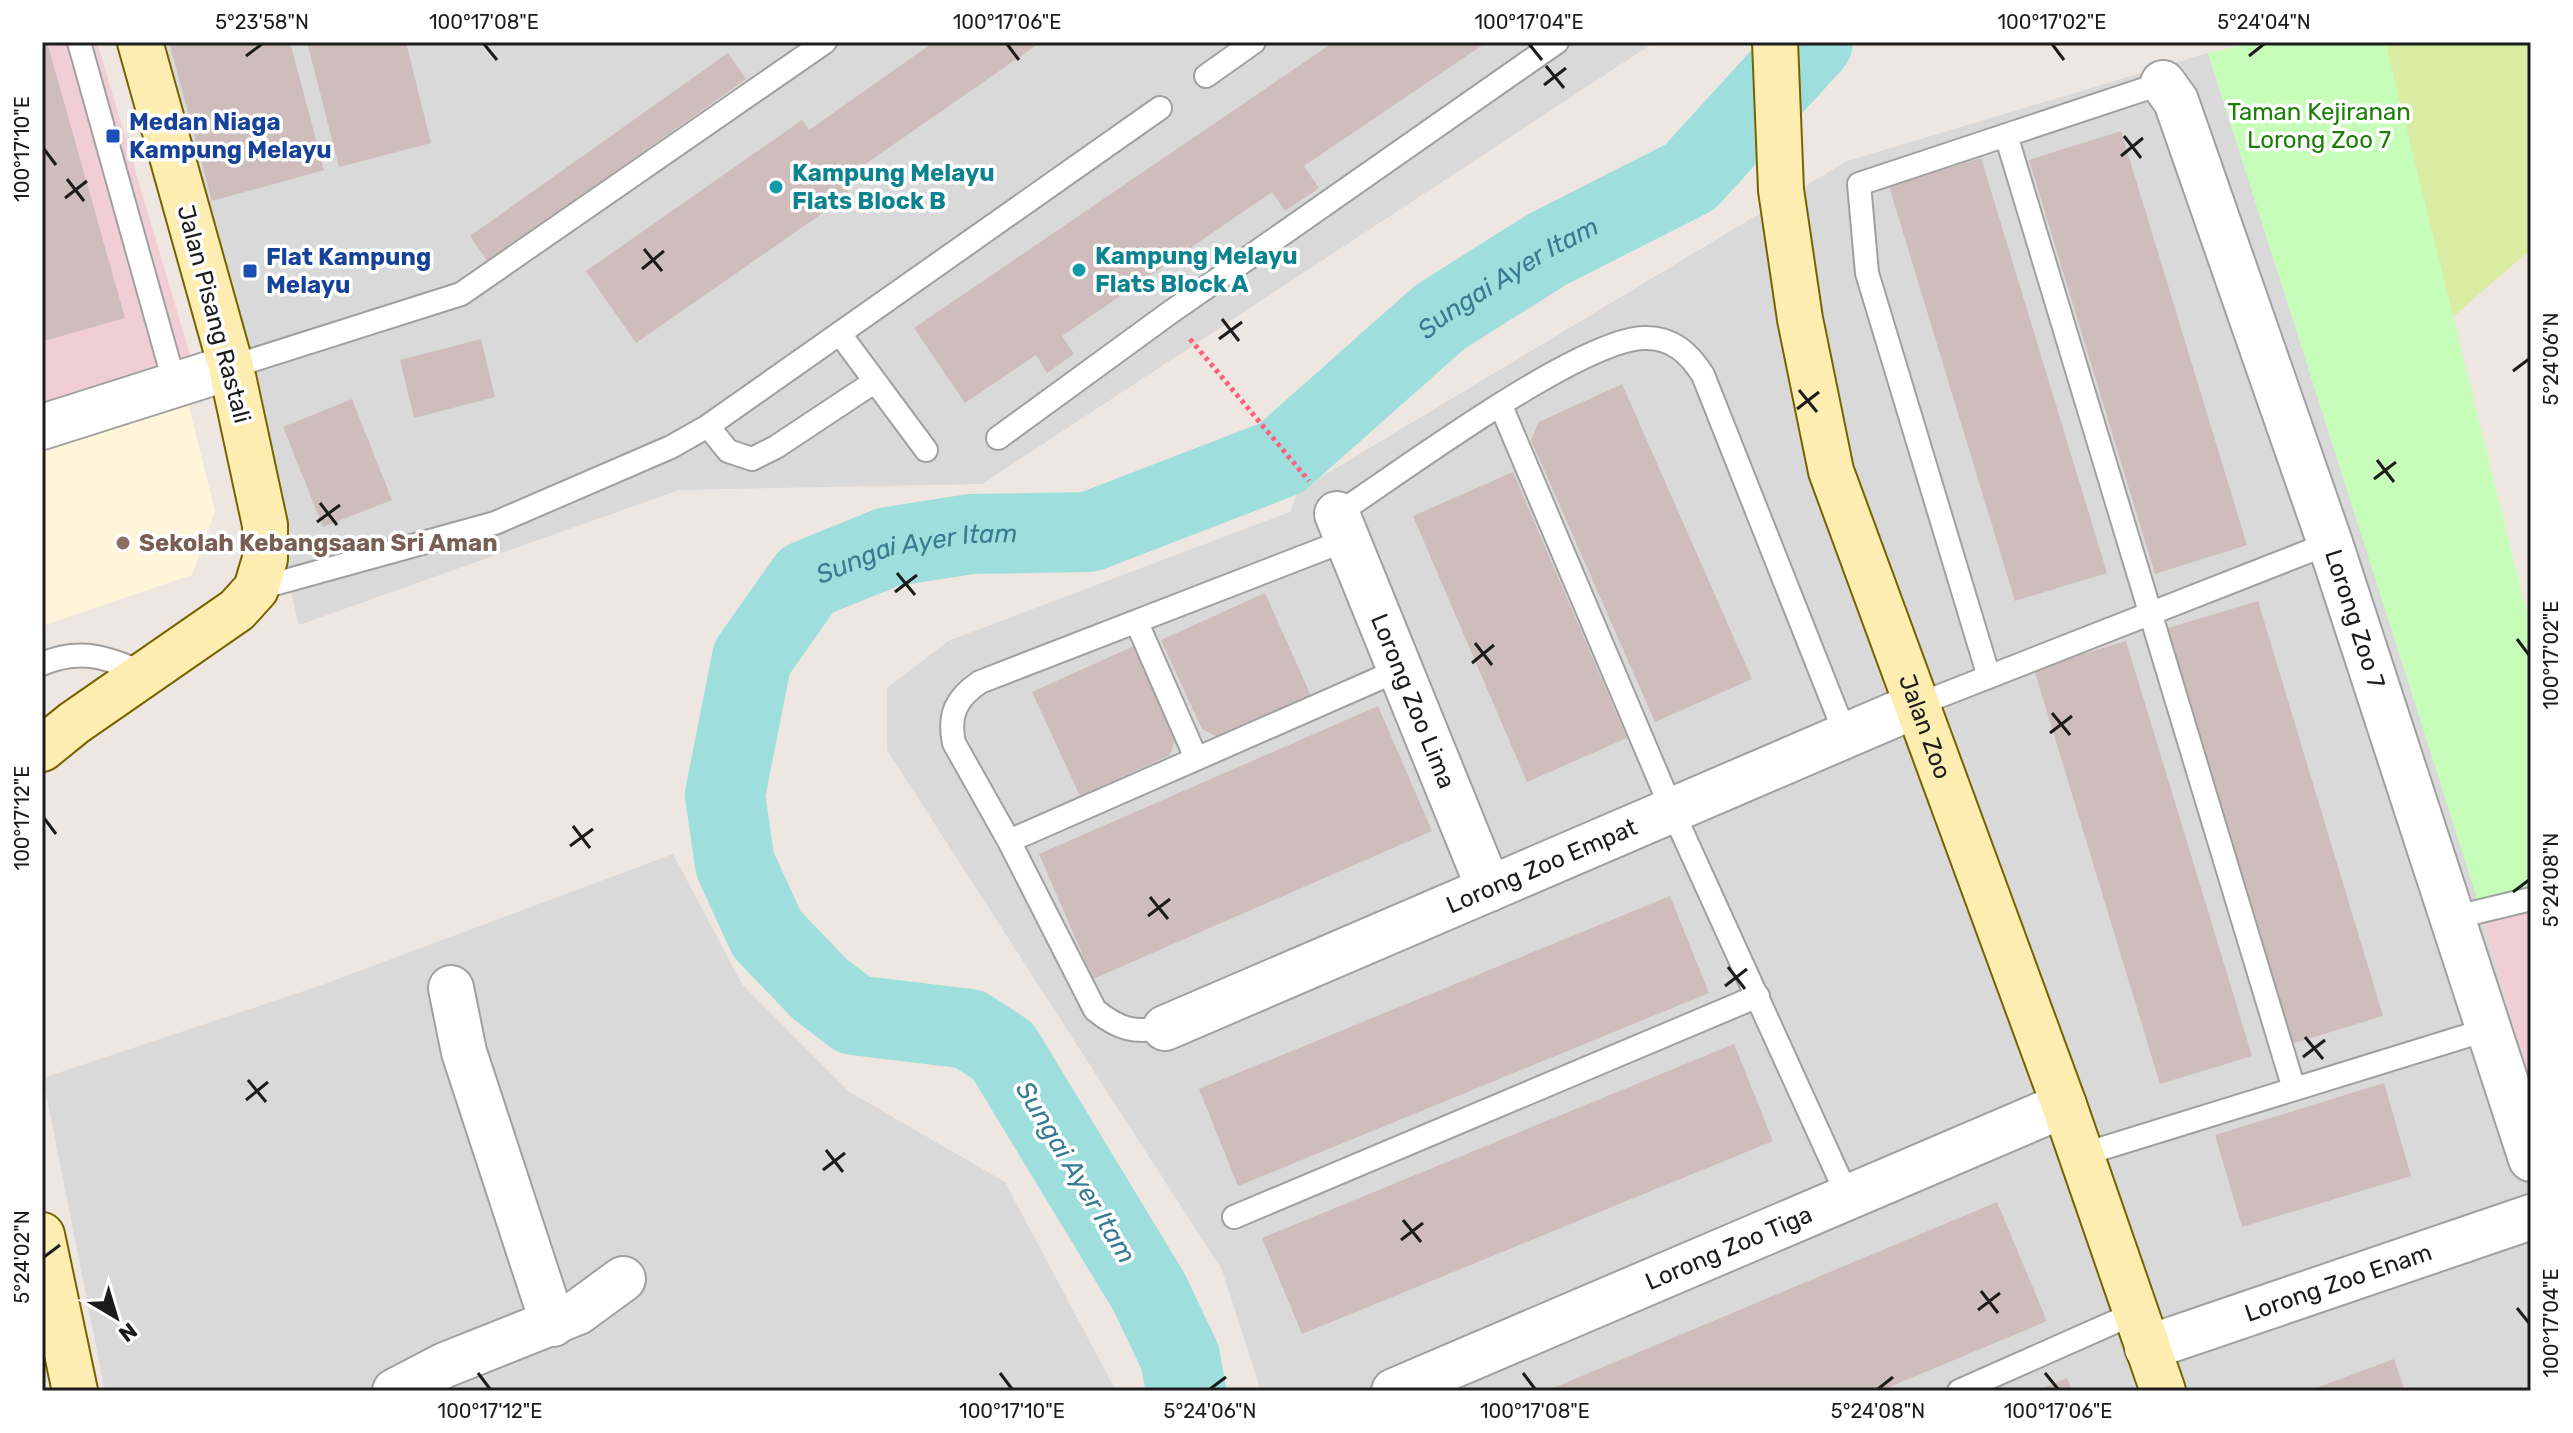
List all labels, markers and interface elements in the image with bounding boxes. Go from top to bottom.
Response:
text: 5°23'58"N [215,10,309,34]
text: 100°17'08"E [429,10,539,34]
text: 100°17'06"E [953,10,1061,34]
text: 100°17'04"E [1474,10,1584,34]
text: 100°17'02"E [1998,10,2106,34]
text: 5°24'04"N [2217,10,2311,34]
text: 100°17'10"E [10,96,34,202]
park label: Taman Kejiranan Lorong Zoo 7 [2227,98,2411,154]
place label: Medan Niaga Kampung Melayu [129,108,332,164]
marker: Medan Niaga Kampung Melayu [104,127,122,145]
place label: Kampung Melayu Flats Block B [792,159,995,215]
marker: Kampung Melayu Flats Block B [767,178,785,196]
street label: Jalan Pisang Rastali [171,202,257,426]
water label: Sungai Ayer Itam [1411,211,1604,345]
place label: Kampung Melayu Flats Block A [1095,242,1298,298]
place label: Flat Kampung Melayu [266,243,431,299]
marker: Kampung Melayu Flats Block A [1070,261,1088,279]
marker: Flat Kampung Melayu [241,262,259,280]
text: 5°24'06"N [2539,313,2563,405]
water label: Sungai Ayer Itam [811,518,1018,591]
place label: Sekolah Kebangsaan Sri Aman [139,529,498,557]
marker: Sekolah Kebangsaan Sri Aman [114,534,132,552]
street label: Lorong Zoo 7 [2319,546,2390,692]
text: 100°17'02"E [2539,601,2563,709]
street label: Lorong Zoo Lima [1365,610,1461,793]
street label: Jalan Zoo [1893,670,1957,783]
text: 100°17'12"E [10,766,34,870]
street label: Lorong Zoo Empat [1442,813,1641,919]
text: 5°24'08"N [2539,833,2563,927]
water label: Sungai Ayer Itam [1009,1076,1142,1269]
street label: Lorong Zoo Tiga [1641,1200,1816,1296]
text: 5°24'02"N [10,1210,34,1304]
street label: Lorong Zoo Enam [2241,1238,2435,1328]
text: 100°17'04"E [2539,1268,2563,1378]
north arrow [76,1277,156,1357]
text: N [113,1317,143,1348]
text: 100°17'12"E [438,1399,542,1423]
text: 100°17'10"E [959,1399,1065,1423]
text: 5°24'06"N [1164,1399,1256,1423]
text: 100°17'08"E [1480,1399,1590,1423]
text: 5°24'08"N [1831,1399,1925,1423]
text: 100°17'06"E [2004,1399,2112,1423]

